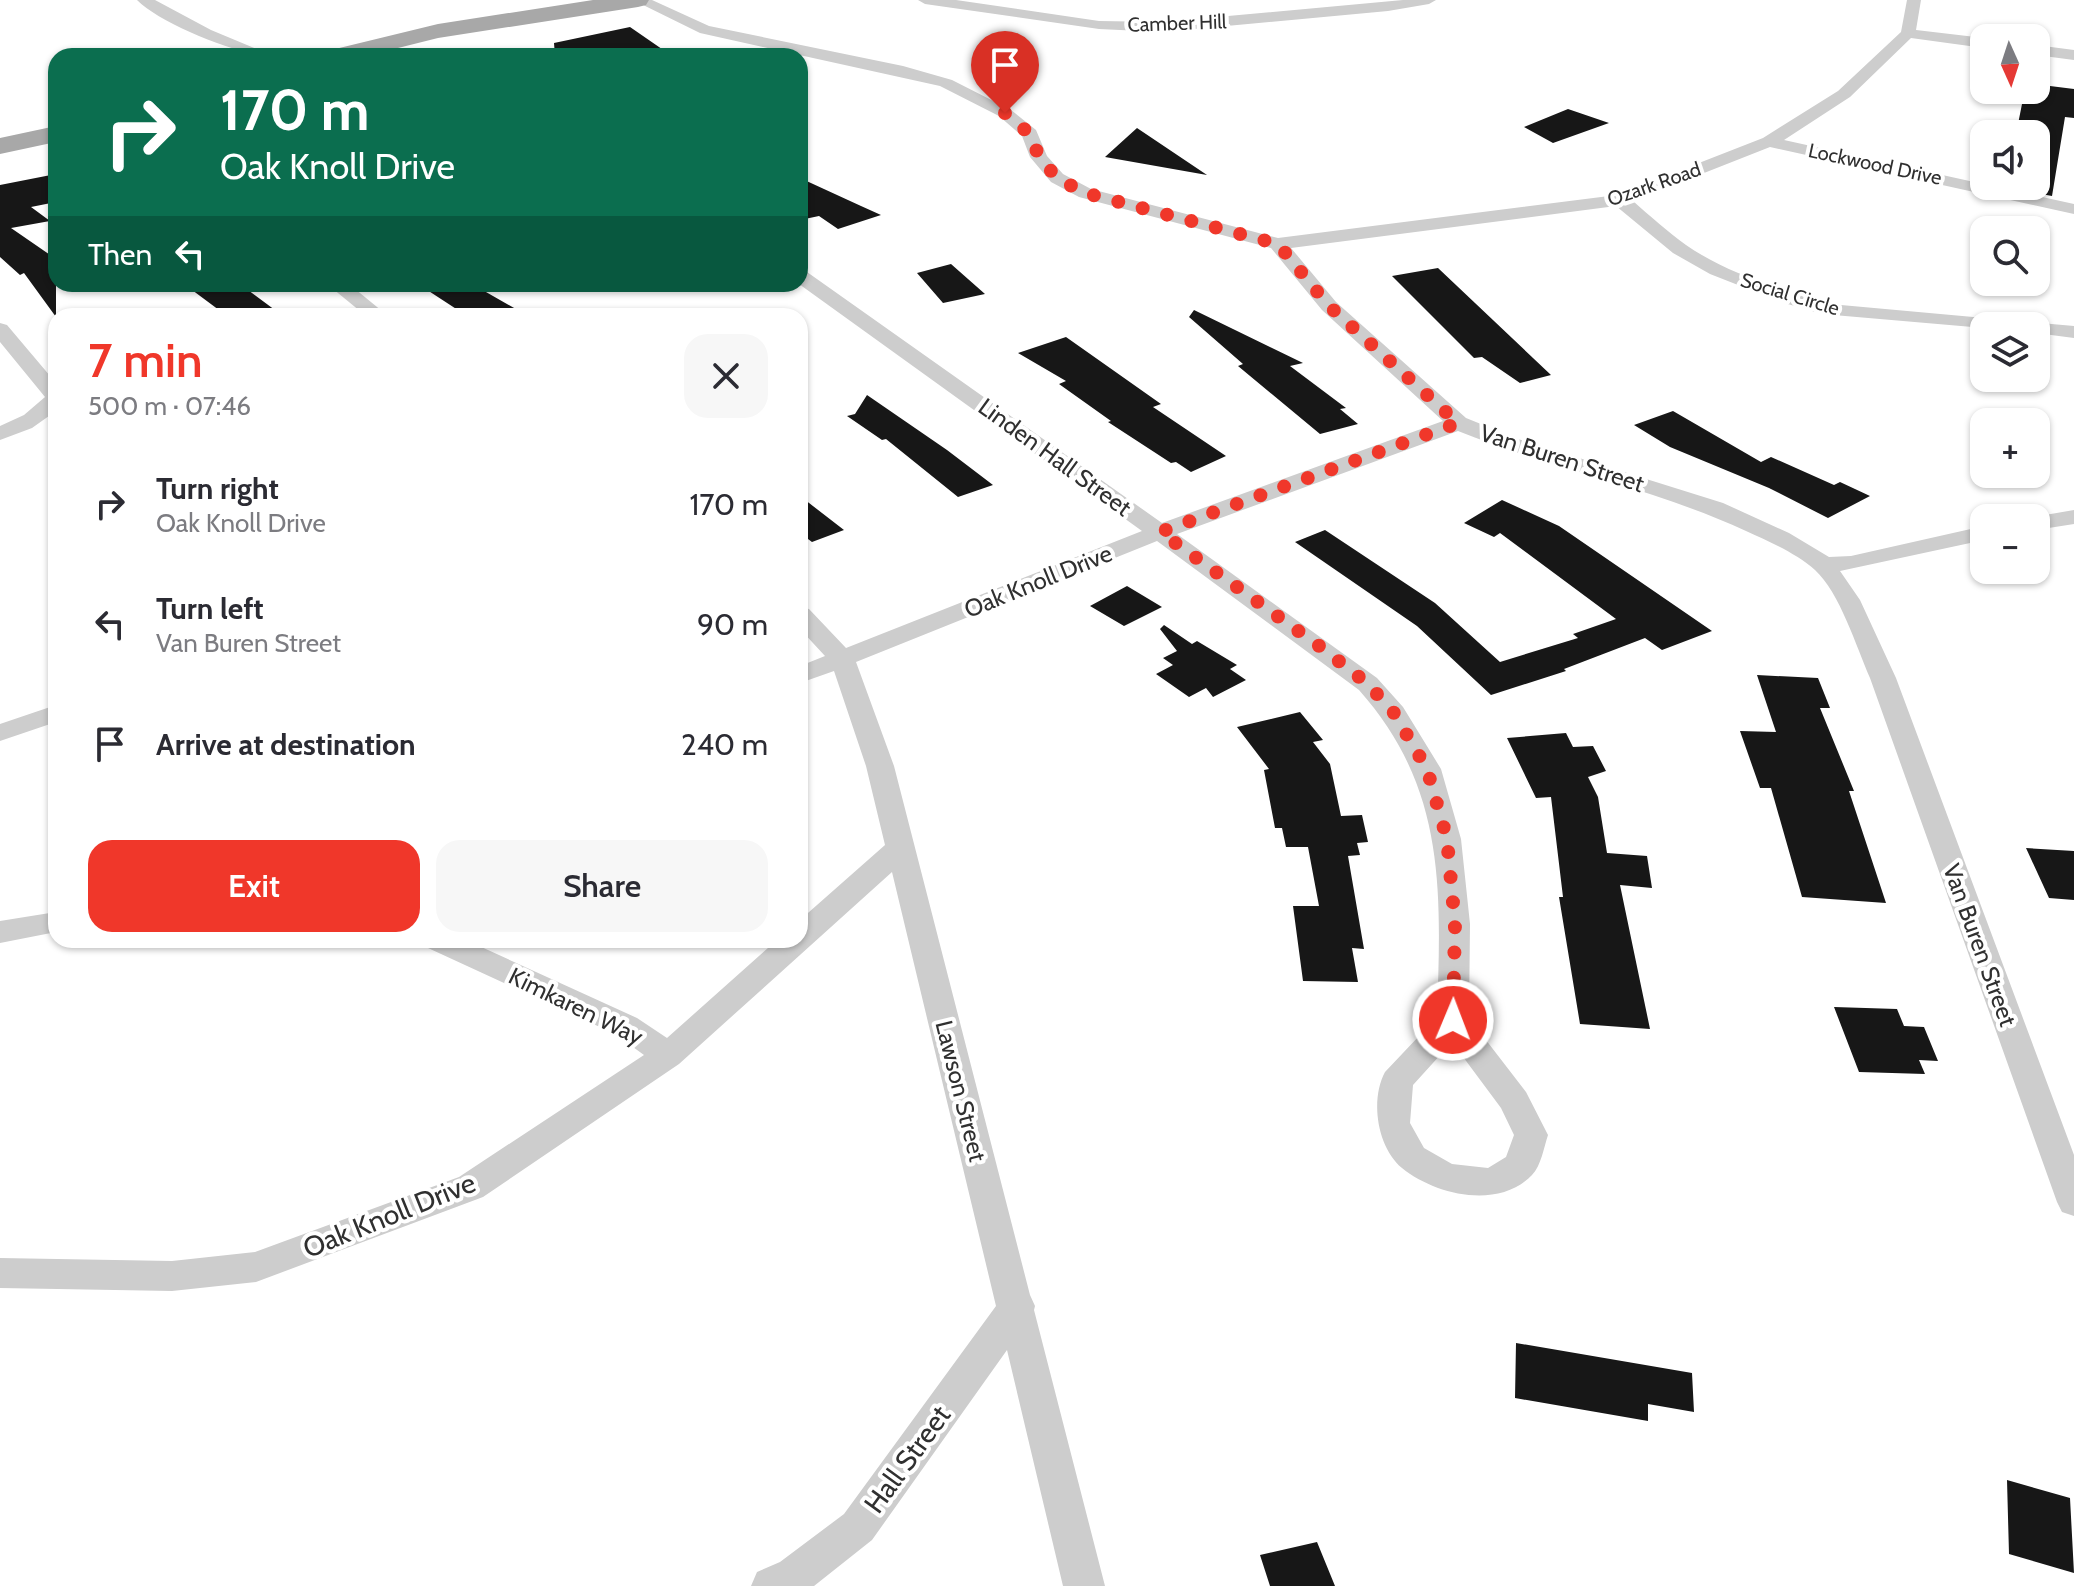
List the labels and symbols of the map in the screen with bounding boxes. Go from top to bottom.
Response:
street label: Camber Hill [1127,9,1227,37]
north arrow [1970,24,2050,104]
pin [971,31,1039,113]
street label: Lockwood Drive [1806,138,1944,190]
street label: Ozark Road [1604,157,1704,211]
street label: Social Circle [1738,268,1842,320]
street label: Linden Hall Street [973,392,1137,522]
street label: Van Buren Street [1476,418,1648,498]
street label: Oak Knoll Drive [960,538,1116,624]
street label: Van Buren Street [1937,860,2023,1030]
street label: Kimkaren Way [504,961,648,1051]
position arrow [1411,978,1495,1062]
street label: Lawson Street [929,1018,993,1164]
street label: Oak Knoll Drive [298,1165,480,1265]
street label: Hall Street [857,1399,957,1519]

